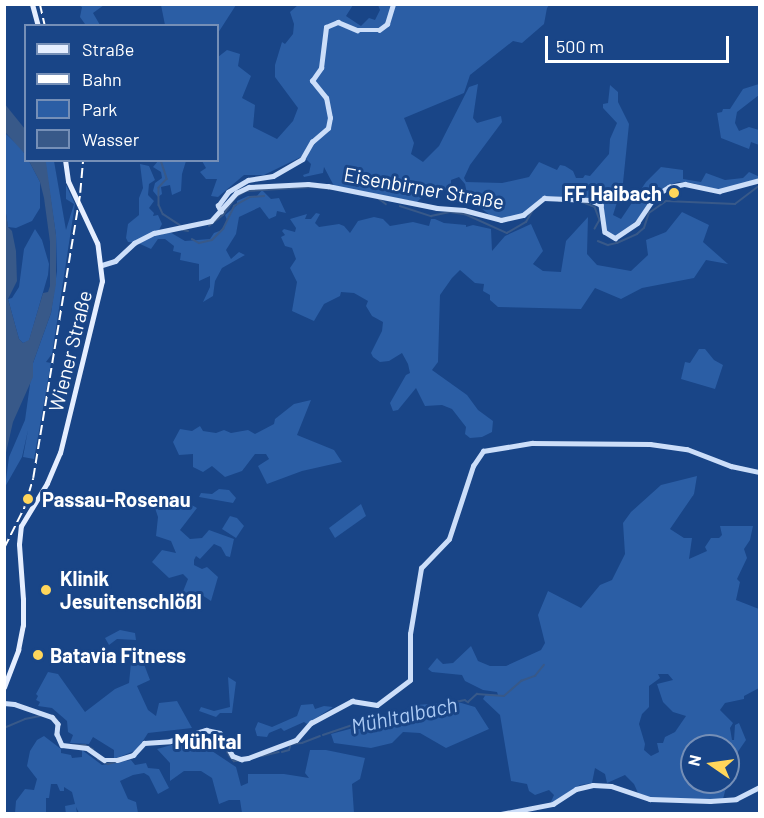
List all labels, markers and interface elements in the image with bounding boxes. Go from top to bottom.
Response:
legend [24,24,219,162]
scale bar [548,24,732,62]
text: 500 m [556,35,604,57]
text: Straße [82,38,134,60]
text: Bahn [82,68,122,90]
text: Park [82,98,117,120]
text: Wasser [82,128,139,150]
street label: Eisenbirner Straße [342,162,506,214]
place label: FF Haibach [564,181,662,205]
marker: FF Haibach [667,186,681,200]
street label: Wiener Straße [43,288,97,414]
place label: Passau-Rosenau [42,487,191,511]
marker: Passau-Rosenau [19,490,37,508]
place label: Klinik Jesuitenschlößl [60,566,202,613]
marker: Klinik Jesuitenschlößl [37,581,55,599]
place label: Batavia Fitness [50,643,186,667]
marker: Batavia Fitness [31,648,45,662]
water label: Mühltalbach [349,691,459,739]
district label: Mühltal [174,728,242,754]
north arrow [680,734,740,794]
text: N [683,753,704,768]

